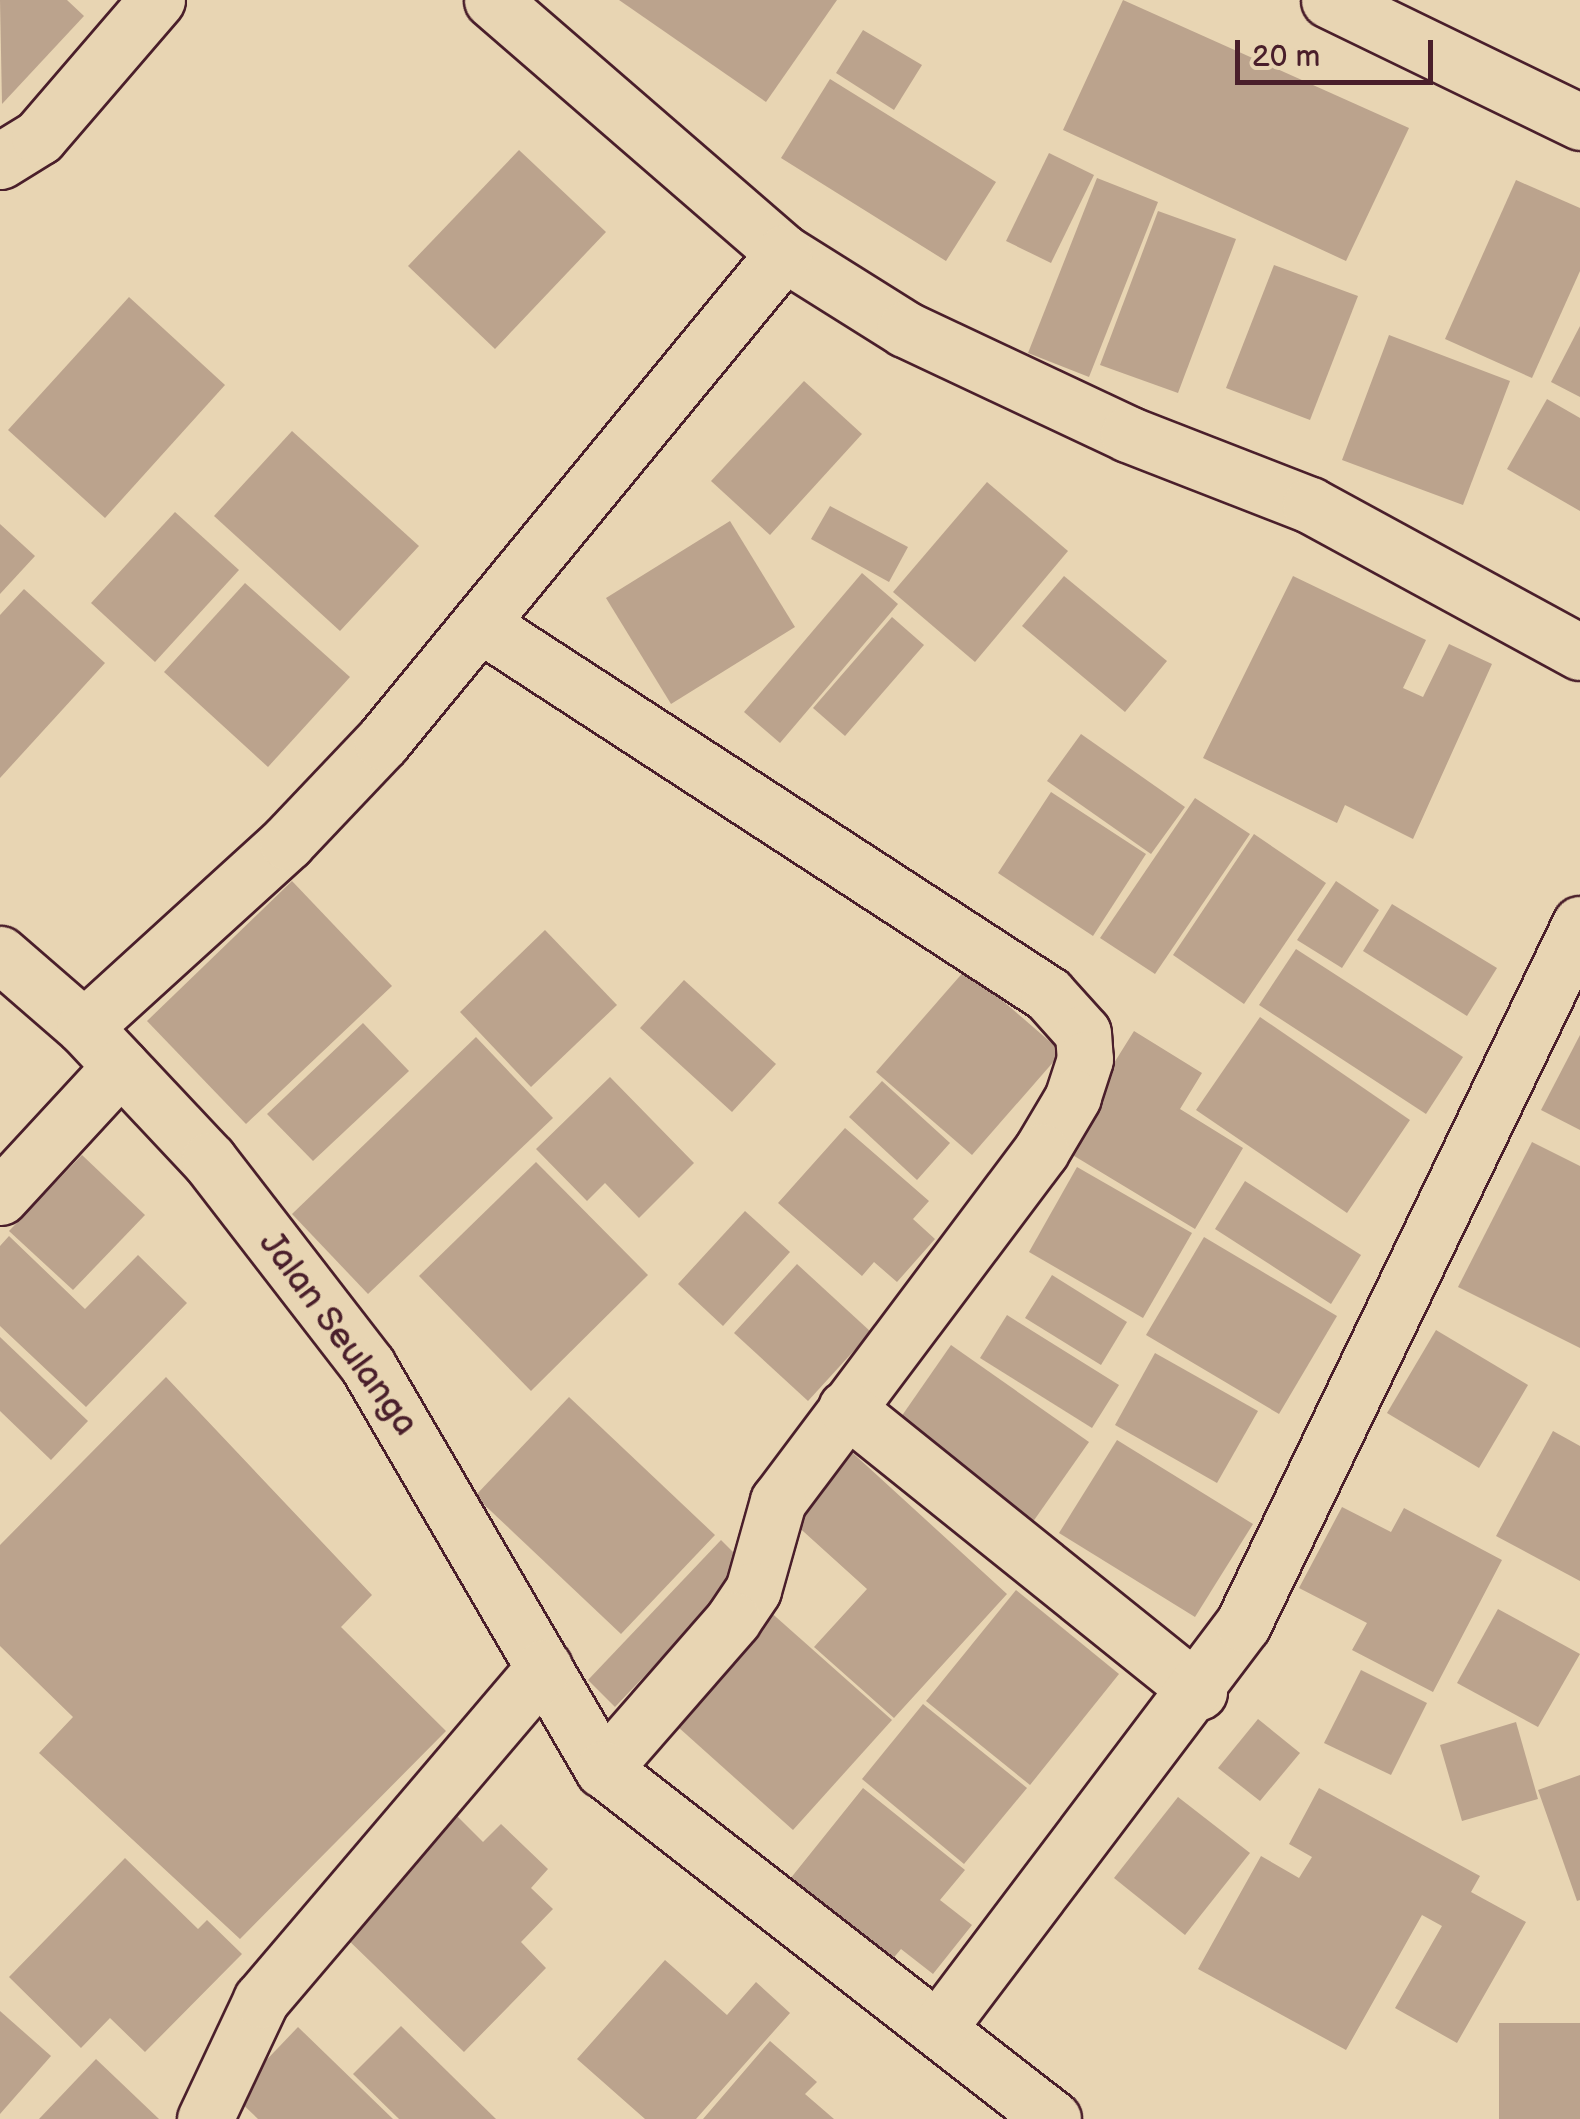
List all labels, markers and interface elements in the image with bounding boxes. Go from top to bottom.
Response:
scale bar [1240,20,1438,82]
text: 20 m [1252,39,1320,75]
street label: Jalan Seulanga [250,1224,426,1444]

